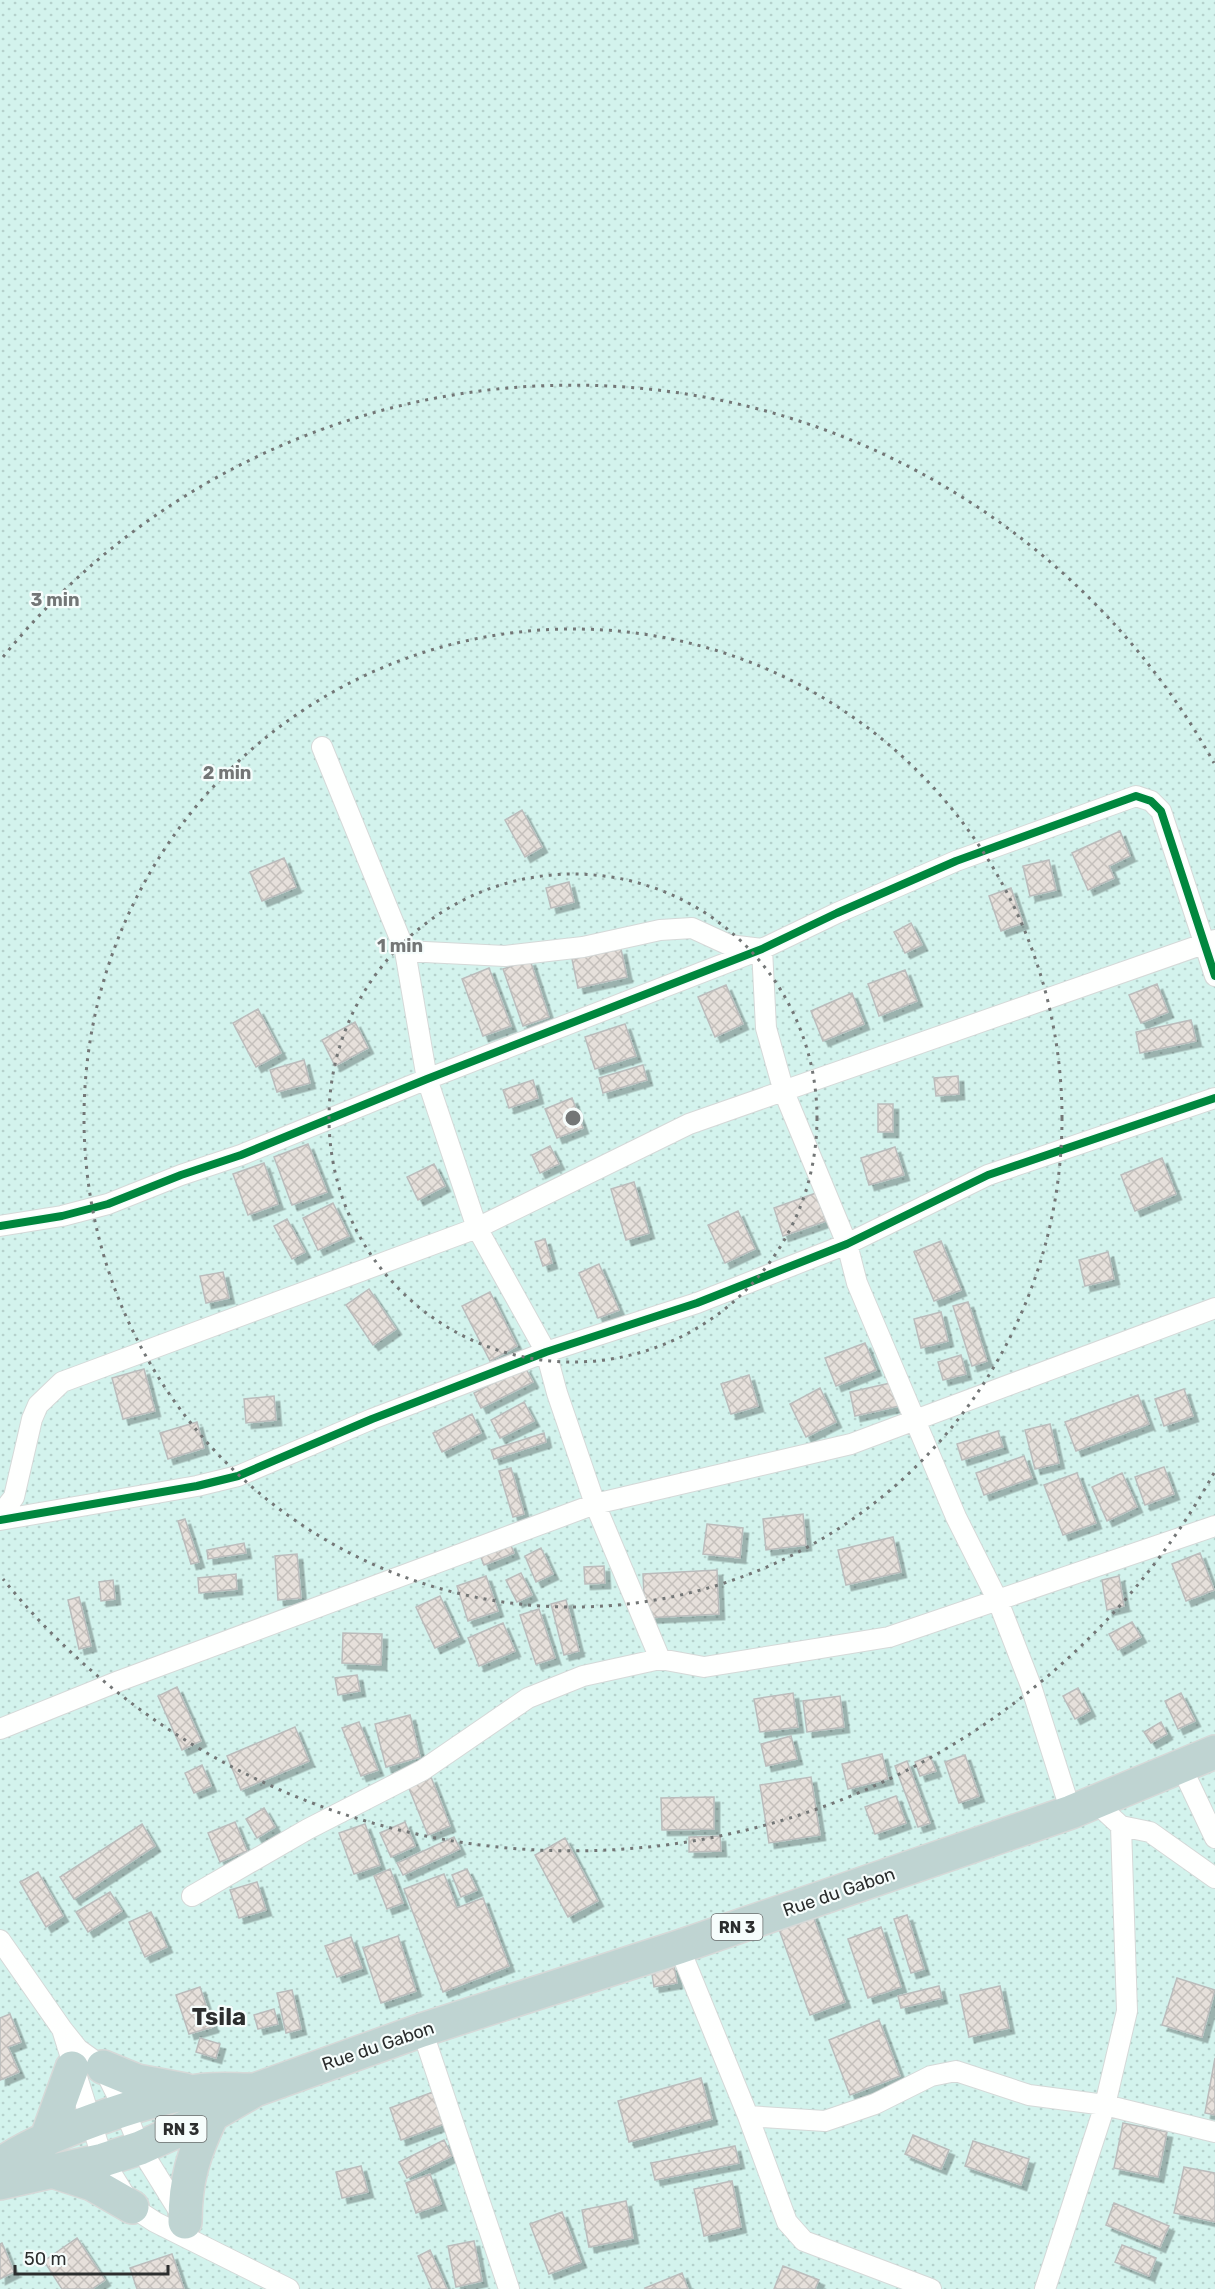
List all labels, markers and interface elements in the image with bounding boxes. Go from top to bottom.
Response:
text: 3 min [31,589,79,611]
text: 2 min [203,762,251,784]
text: 1 min [377,935,423,957]
centre of rings [563,1108,583,1128]
street label: Rue du Gabon [780,1863,898,1921]
road number: RN 3 [712,1914,762,1940]
district label: Tsila [192,2003,246,2031]
street label: Rue du Gabon [319,2017,437,2075]
road number: RN 3 [156,2116,207,2142]
scale bar [15,2238,168,2276]
text: 50 m [24,2248,67,2270]

